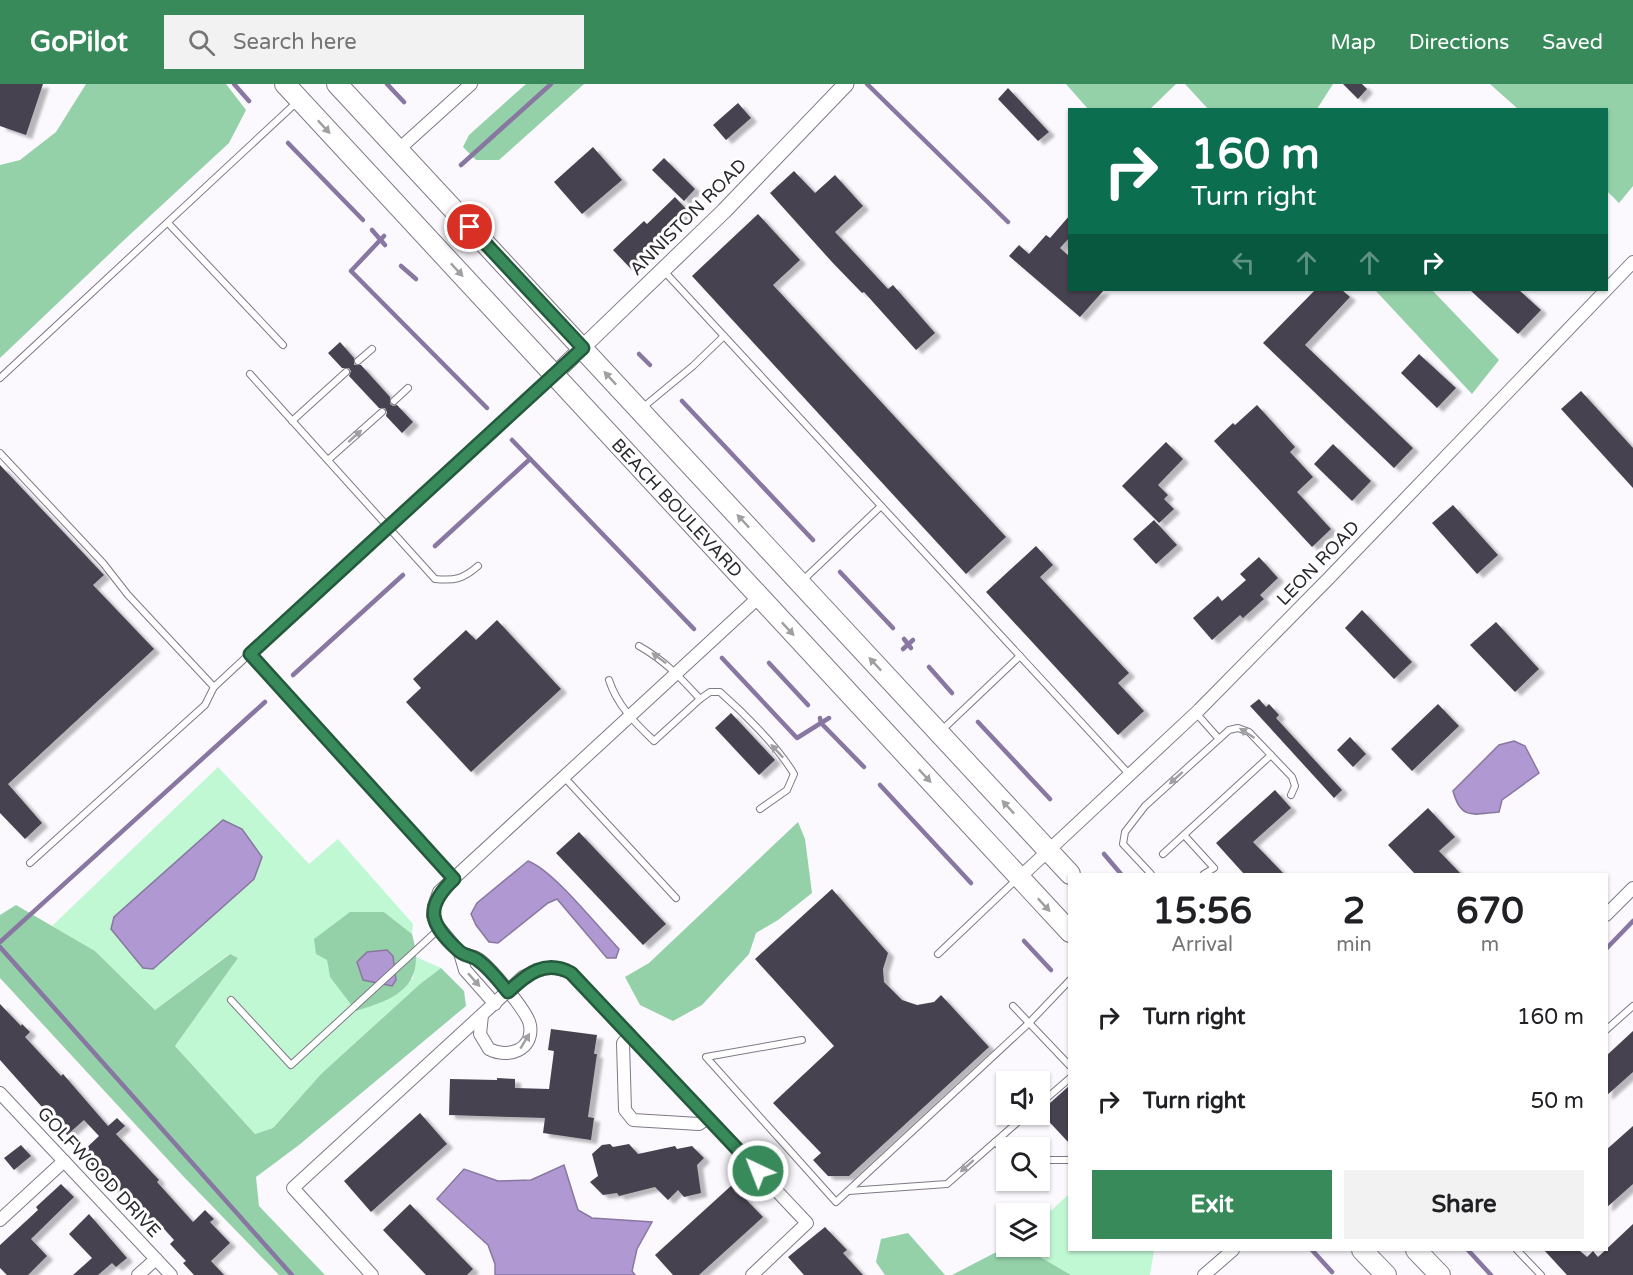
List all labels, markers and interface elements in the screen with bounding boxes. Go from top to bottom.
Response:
search box [164,15,584,69]
text: GoPilot [30,25,128,59]
icon: search [185,26,218,59]
text: Search here [233,29,357,55]
text: Map [1330,30,1376,55]
text: Directions [1409,30,1509,55]
text: Saved [1542,30,1603,55]
one-way arrow [317,119,330,134]
text: 160 m [1191,129,1320,180]
icon: right [1092,132,1170,210]
street label: ANNISTON ROAD [625,154,751,280]
text: Turn right [1191,180,1317,213]
pin [444,201,495,252]
icon: arrive [453,210,486,243]
icon: left [1227,246,1260,279]
icon: ahead [1290,246,1323,279]
icon: ahead [1353,246,1386,279]
icon: right [1416,246,1449,279]
one-way arrow [450,262,463,277]
one-way arrow [604,371,617,386]
one-way arrow [347,430,362,443]
street label: BEACH BOULEVARD [607,434,747,582]
one-way arrow [737,514,750,529]
street label: LEON ROAD [1272,516,1364,610]
one-way arrow [781,622,795,636]
one-way arrow [651,653,666,665]
one-way arrow [869,657,882,672]
one-way arrow [1238,728,1255,739]
one-way arrow [770,744,784,758]
one-way arrow [918,769,932,784]
one-way arrow [1169,771,1184,784]
one-way arrow [1002,800,1015,815]
text: 15:56 [1152,890,1252,933]
text: 2 [1343,890,1365,933]
text: 670 [1456,890,1524,933]
one-way arrow [1037,897,1050,912]
text: Arrival [1171,933,1233,957]
text: min [1336,933,1372,957]
text: m [1481,933,1499,957]
one-way arrow [467,972,480,987]
icon: right [1092,1001,1125,1034]
text: Turn right [1143,1004,1245,1030]
text: 160 m [1517,1004,1584,1030]
one-way arrow [519,1032,530,1049]
map controls [996,1071,1050,1257]
button: sound [996,1071,1050,1125]
icon: right [1092,1085,1125,1118]
text: Turn right [1143,1088,1245,1114]
text: 50 m [1530,1088,1584,1114]
street label: GOLFWOOD DRIVE [33,1102,165,1242]
button: search [996,1137,1050,1191]
position arrow [726,1139,790,1203]
one-way arrow [959,1160,975,1173]
button: Exit [1092,1170,1332,1239]
button: Share [1344,1170,1584,1239]
button: layers [996,1203,1050,1257]

